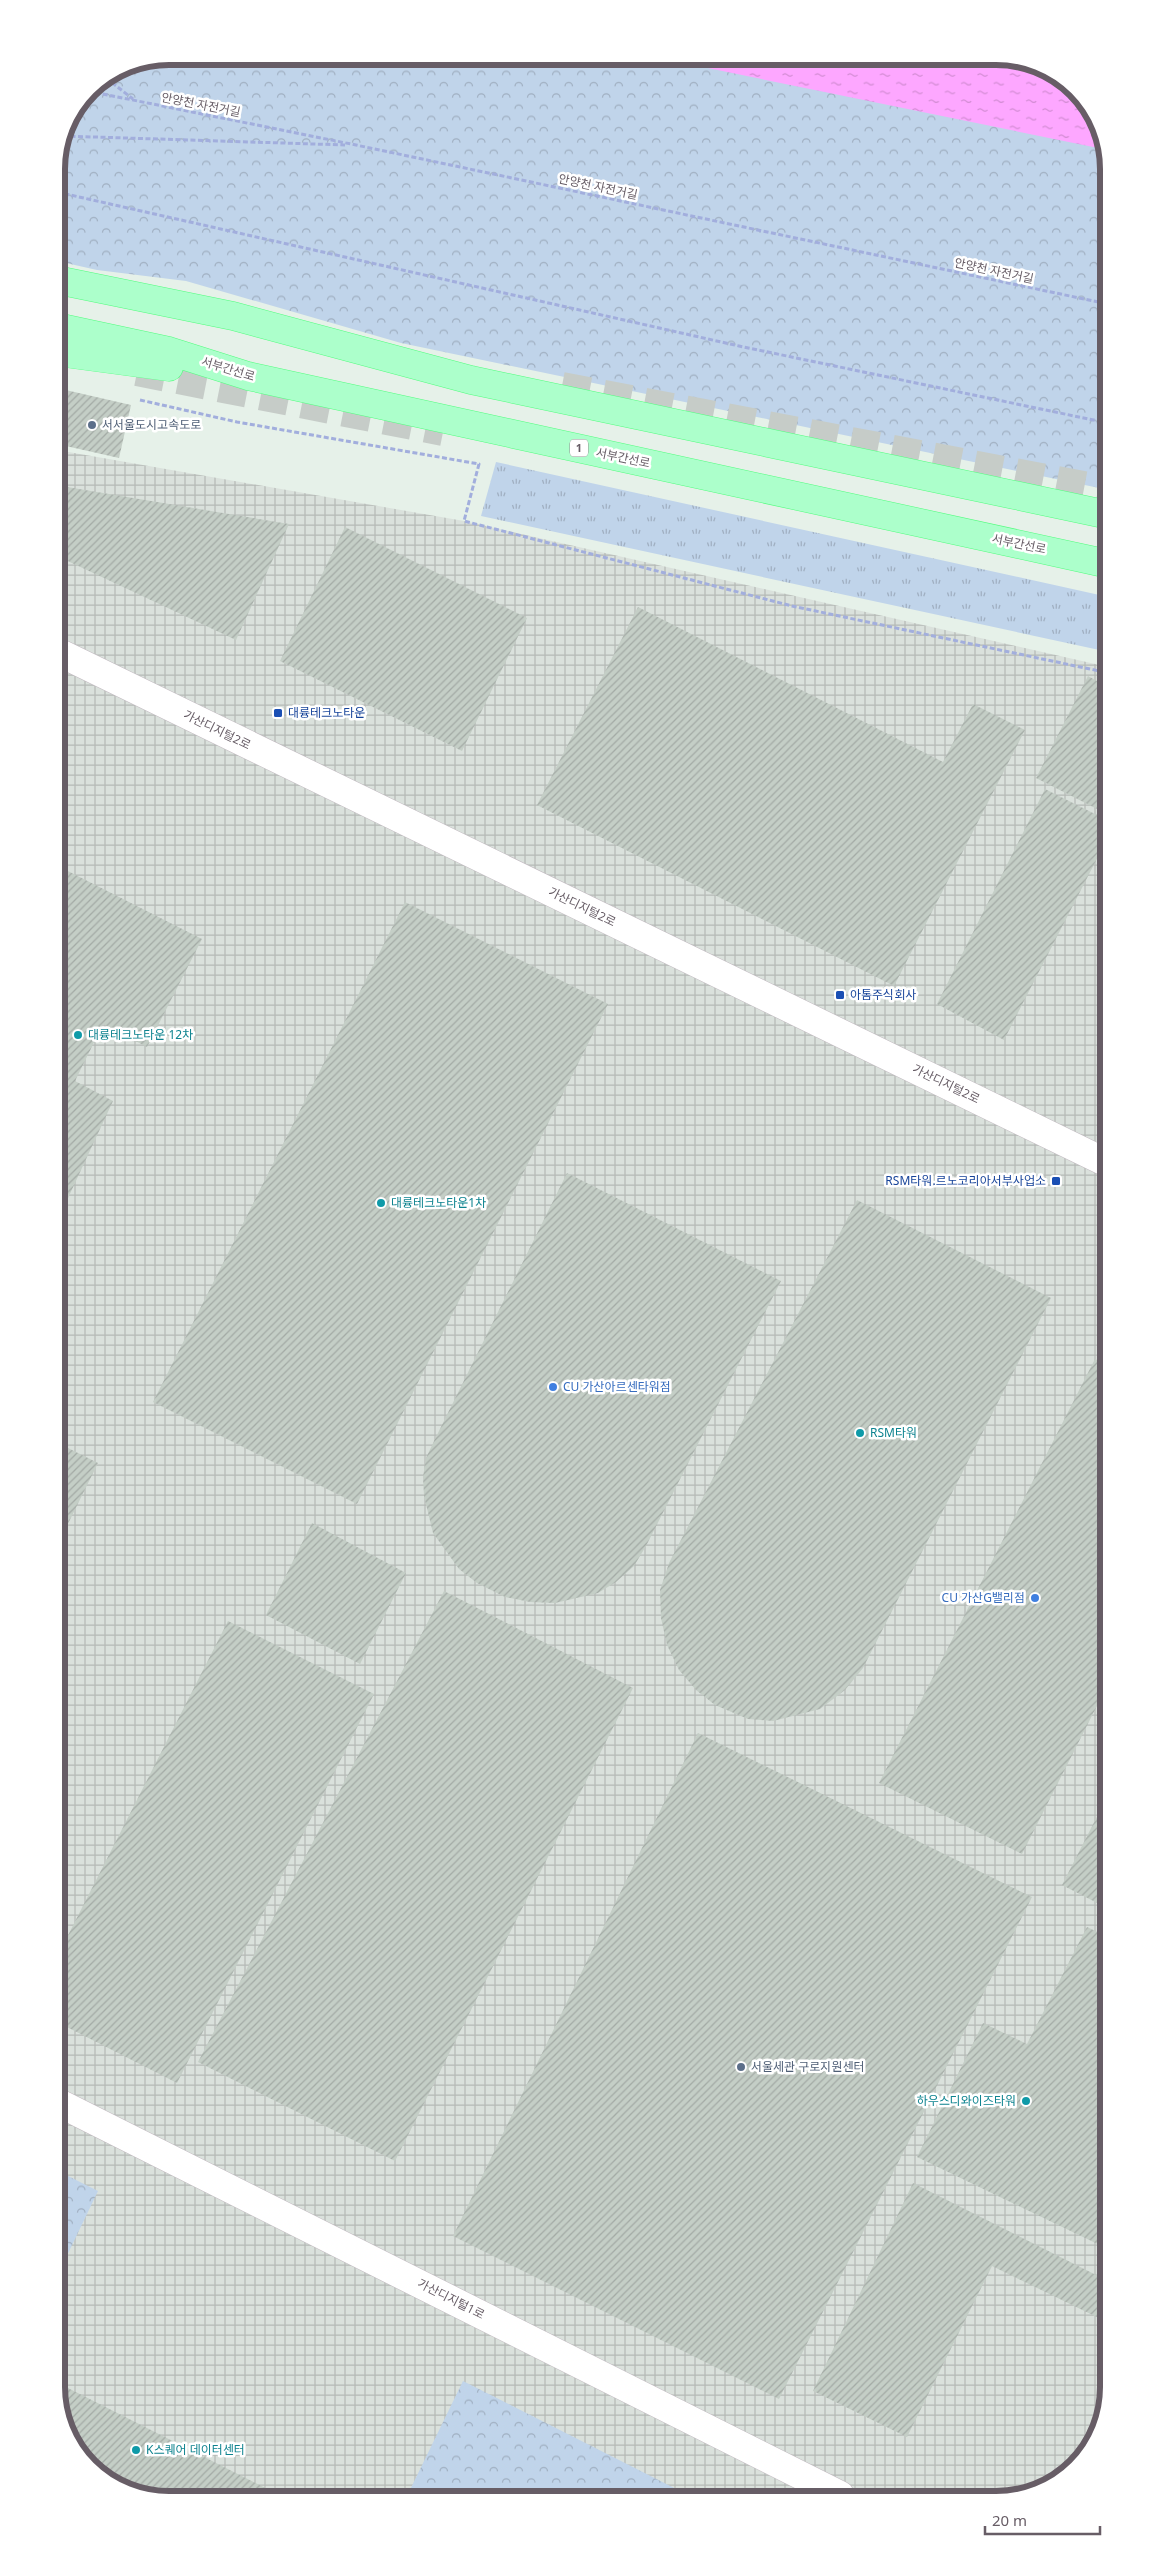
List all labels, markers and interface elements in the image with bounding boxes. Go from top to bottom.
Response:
street label: 안양천 자전거길 [160,88,242,121]
street label: 안양천 자전거길 [557,170,639,203]
street label: 안양천 자전거길 [953,254,1035,287]
street label: 서부간선로 [199,352,257,385]
place label: 서서울도시고속도로 [102,416,201,433]
marker: 서서울도시고속도로 [86,419,98,431]
road number: 1 [570,439,588,456]
street label: 서부간선로 [594,443,652,472]
street label: 서부간선로 [990,529,1048,558]
place label: 대륭테크노타운 [288,704,365,721]
street label: 가산디지털2로 [181,706,254,753]
marker: 대륭테크노타운 [272,707,284,719]
street label: 가산디지털2로 [546,883,619,930]
place label: 아톰주식회사 [850,986,916,1003]
marker: 아톰주식회사 [834,989,846,1001]
place label: 대륭테크노타운 12차 [88,1026,193,1043]
marker: 대륭테크노타운 12차 [72,1029,84,1041]
street label: 가산디지털2로 [910,1060,983,1107]
place label: RSM타워.르노코리아서부사업소 [885,1172,1046,1189]
marker: RSM타워.르노코리아서부사업소 [1050,1175,1062,1187]
place label: 대륭테크노타운1차 [391,1194,486,1211]
marker: 대륭테크노타운1차 [375,1197,387,1209]
place label: CU 가산아르센타워점 [563,1378,671,1395]
marker: CU 가산아르센타워점 [547,1381,559,1393]
place label: RSM타워 [870,1424,917,1441]
marker: RSM타워 [854,1427,866,1439]
place label: CU 가산G밸리점 [942,1589,1025,1606]
marker: CU 가산G밸리점 [1029,1592,1041,1604]
place label: 서울세관 구로지원센터 [751,2058,865,2075]
marker: 서울세관 구로지원센터 [735,2061,747,2073]
place label: 하우스디와이즈타워 [917,2092,1016,2109]
marker: 하우스디와이즈타워 [1020,2095,1032,2107]
street label: 가산디지털1로 [415,2274,488,2323]
place label: K스퀘어 데이터센터 [146,2441,245,2458]
marker: K스퀘어 데이터센터 [130,2444,142,2456]
scale bar [985,2504,1100,2536]
text: 20 m [992,2510,1027,2530]

